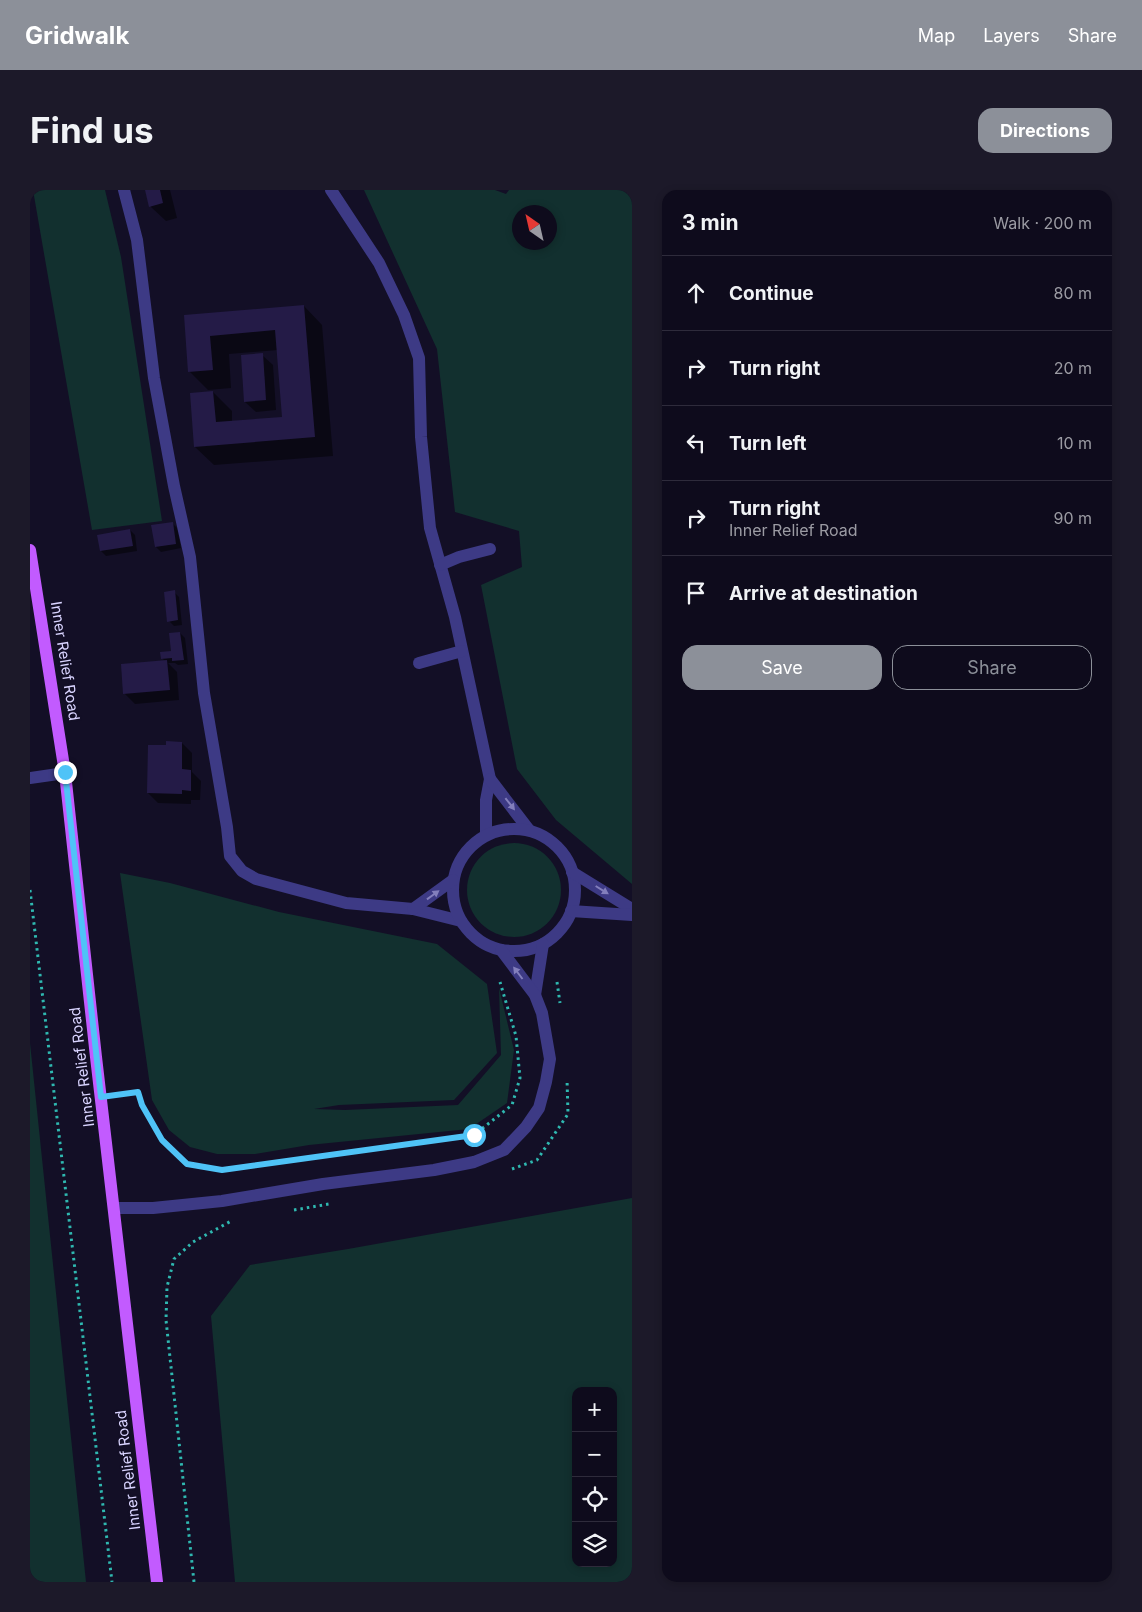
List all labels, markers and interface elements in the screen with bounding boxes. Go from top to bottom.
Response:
text: Gridwalk [25,21,129,50]
text: Map [918,25,955,46]
text: Layers [983,25,1040,46]
text: Share [1068,25,1117,46]
button: Directions [978,108,1112,153]
text: Find us [30,109,154,151]
north arrow [512,205,557,250]
text: 3 min [682,210,738,235]
text: Walk · 200 m [993,213,1092,233]
icon: ahead [682,279,710,307]
text: Continue [729,282,814,305]
text: 80 m [1053,283,1092,303]
icon: right [682,354,710,382]
text: Turn right [729,357,820,380]
text: 20 m [1054,358,1092,378]
icon: left [682,429,710,457]
text: Turn left [729,432,807,455]
text: 10 m [1057,433,1092,453]
text: Turn right [729,497,820,520]
icon: right [682,504,710,532]
text: 90 m [1053,508,1092,528]
text: Inner Relief Road [729,520,858,540]
icon: arrive [682,579,710,607]
text: Arrive at destination [729,582,918,605]
street label: Inner Relief Road [47,600,84,722]
button: Save [682,645,882,690]
button: Share [892,645,1092,690]
route end [54,761,77,784]
one-way arrow [505,797,516,810]
one-way arrow [596,886,609,895]
one-way arrow [426,890,440,900]
one-way arrow [513,967,524,980]
street label: Inner Relief Road [65,1006,98,1128]
route start [463,1124,486,1147]
map controls [572,1387,617,1567]
button: + [572,1387,617,1432]
street label: Inner Relief Road [111,1409,144,1531]
button: − [572,1432,617,1477]
button: locate [572,1477,617,1522]
button: layers [572,1522,617,1567]

